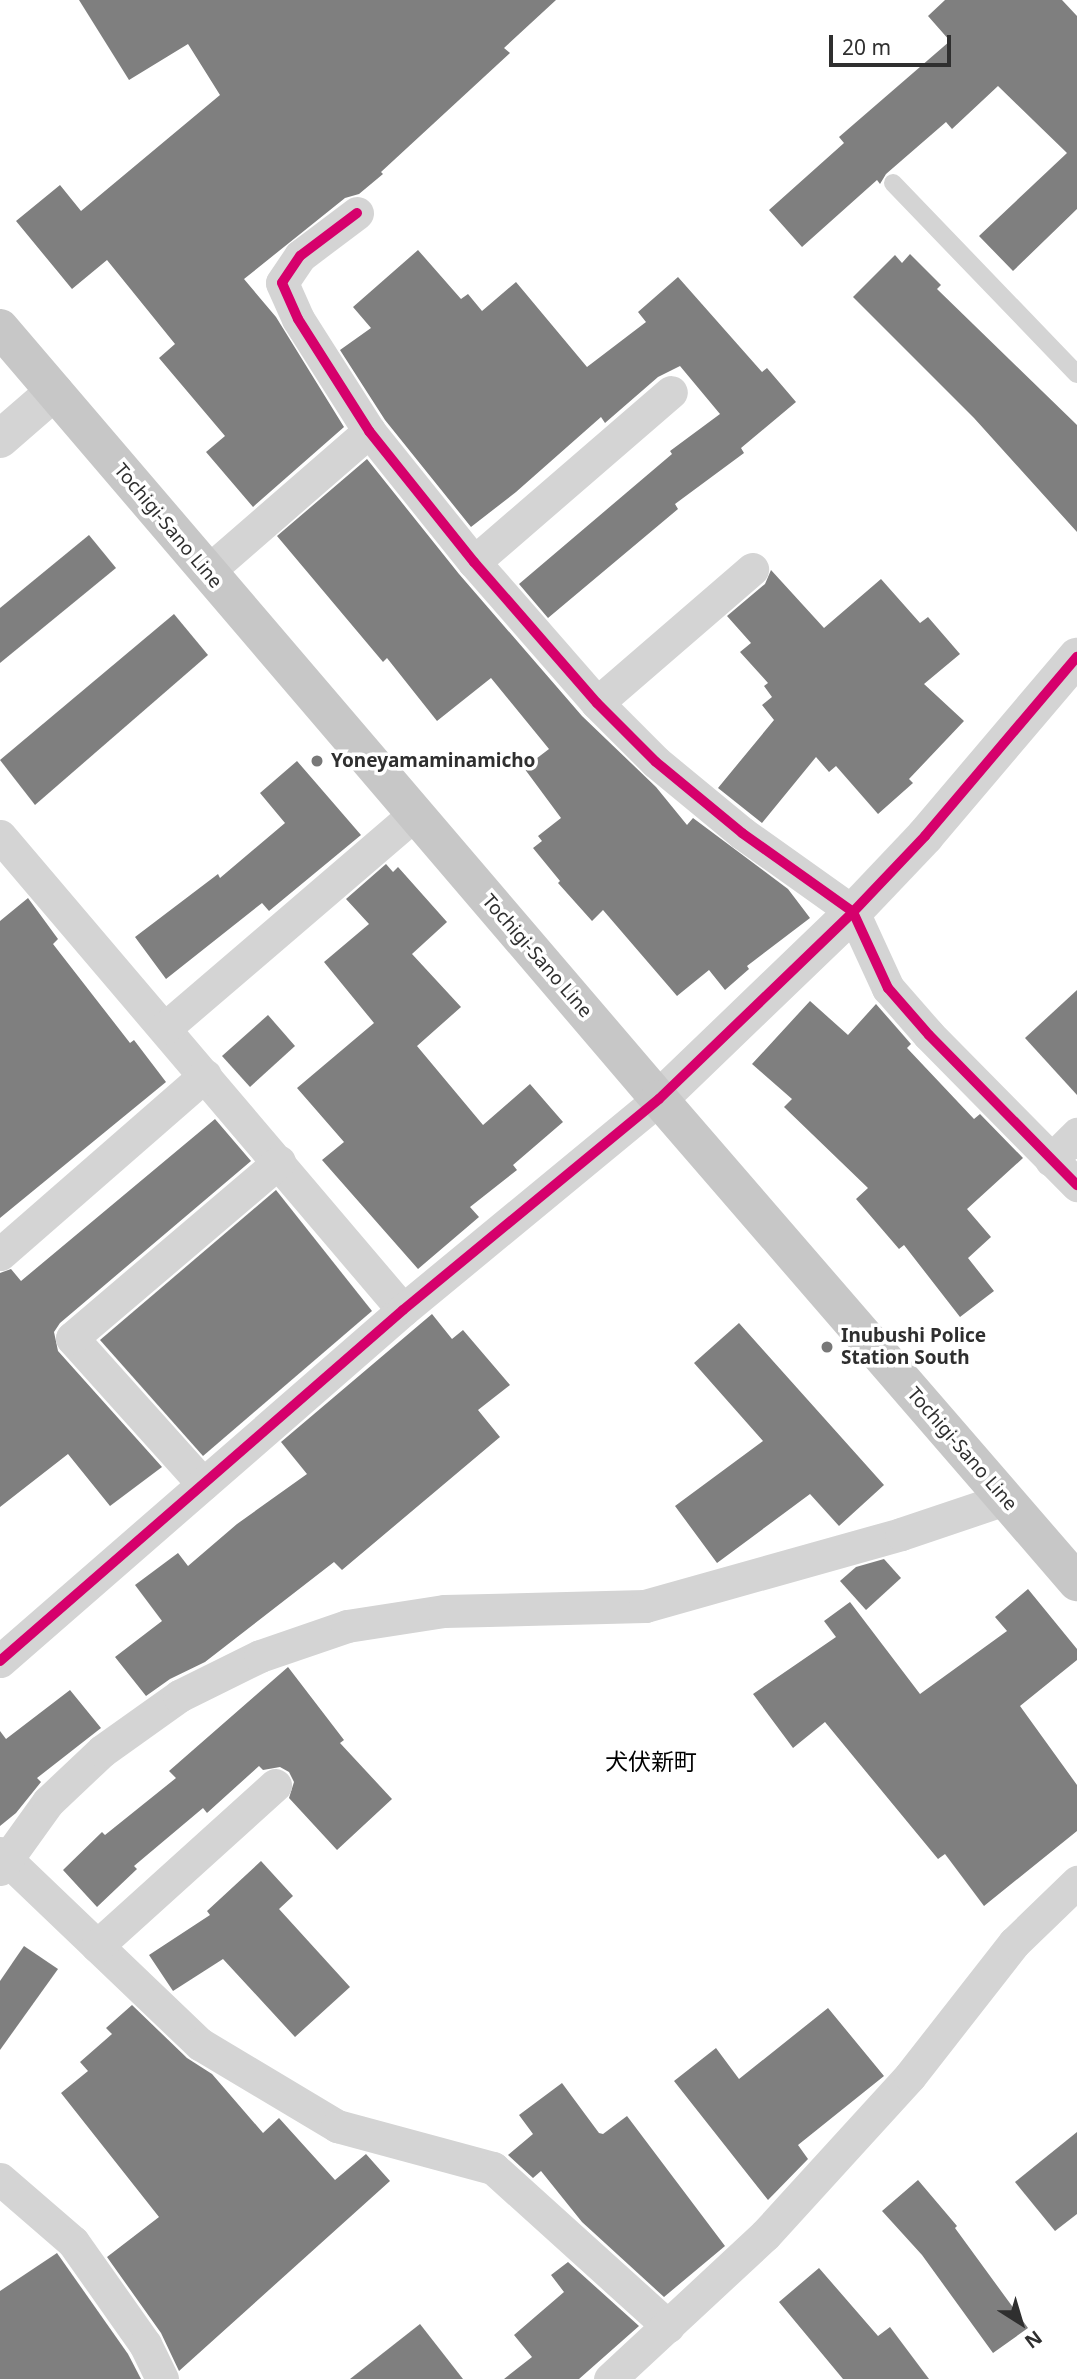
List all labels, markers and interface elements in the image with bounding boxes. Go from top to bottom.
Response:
scale bar [832,21,954,65]
text: 20 m [842,33,891,61]
street label: Tochigi-Sano Line [109,459,227,593]
place label: Yoneyamaminamicho [331,750,535,772]
marker: Yoneyamaminamicho [309,753,325,769]
street label: Tochigi-Sano Line [477,890,597,1022]
place label: Inubushi Police Station South [841,1325,986,1369]
marker: Inubushi Police Station South [819,1339,835,1355]
street label: Tochigi-Sano Line [902,1383,1022,1515]
district label: 犬伏新町 [605,1747,697,1775]
north arrow [986,2288,1056,2358]
text: N [1020,2325,1048,2355]

